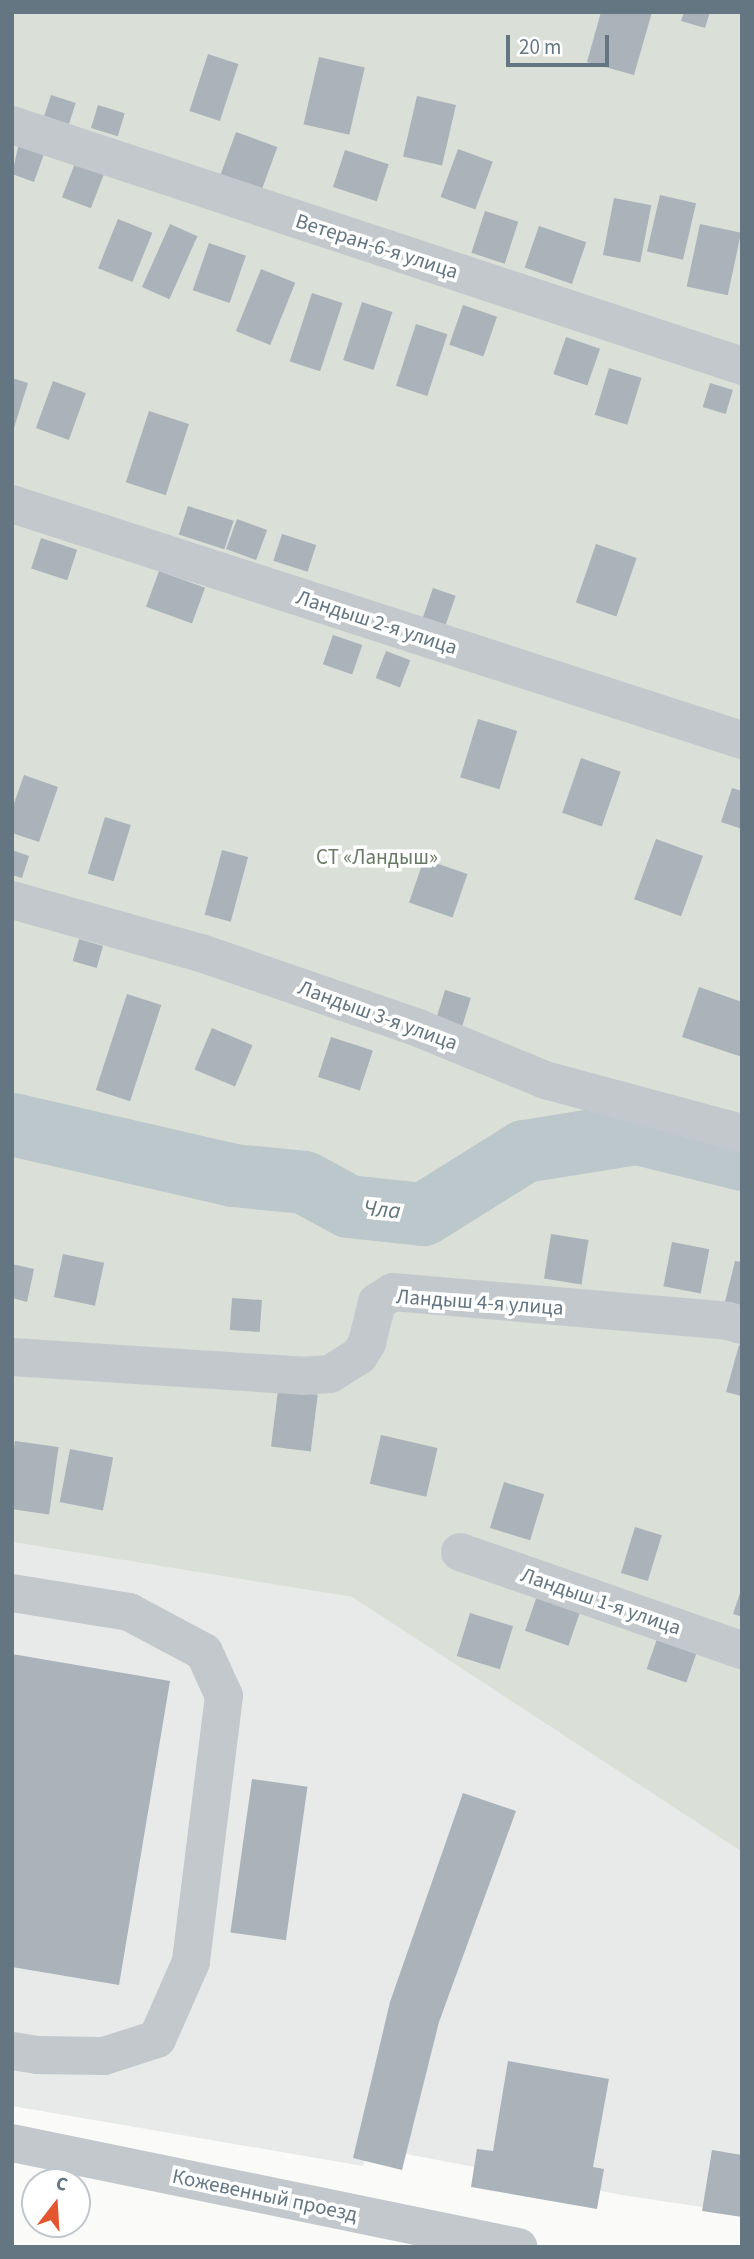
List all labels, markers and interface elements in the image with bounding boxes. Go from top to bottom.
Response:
scale bar [509,21,612,65]
text: 20 m [519,32,561,62]
street label: Ветеран-6-я улица [293,208,461,284]
street label: Ландыш 2-я улица [293,584,461,660]
park label: СТ «Ландыш» [316,844,438,870]
street label: Ландыш 3-я улица [295,974,461,1056]
water label: Чла [362,1195,402,1225]
street label: Ландыш 4-я улица [395,1284,565,1320]
street label: Ландыш 1-я улица [518,1562,684,1640]
street label: Кожевенный проезд [170,2163,360,2227]
north arrow [21,2168,91,2238]
text: С [52,2170,71,2199]

